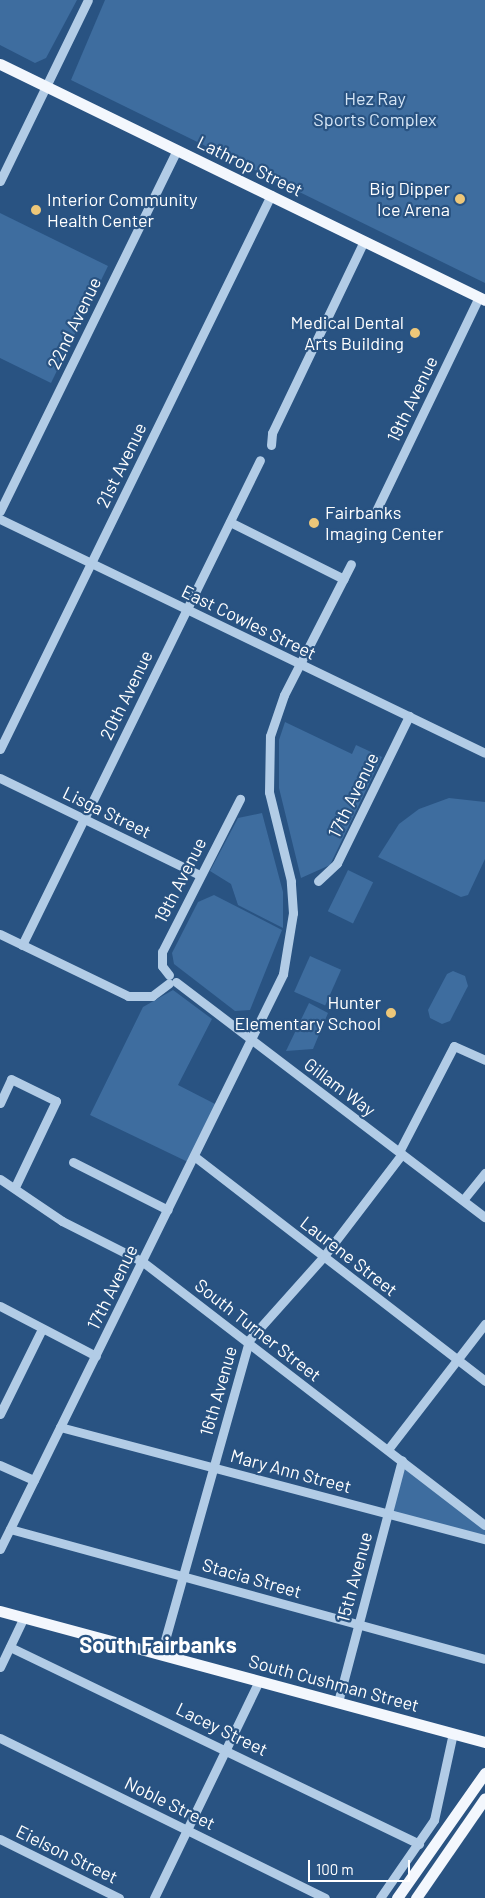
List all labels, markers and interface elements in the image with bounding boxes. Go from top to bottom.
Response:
park label: Hez Ray Sports Complex [313,88,437,130]
street label: Lathrop Street [194,131,306,201]
place label: Big Dipper Ice Arena [369,178,450,220]
place label: Interior Community Health Center [47,189,198,232]
marker: Big Dipper Ice Arena [454,193,466,205]
marker: Interior Community Health Center [29,203,43,217]
street label: 22nd Avenue [42,274,106,372]
place label: Medical Dental Arts Building [291,312,404,354]
marker: Medical Dental Arts Building [408,326,422,340]
street label: 19th Avenue [382,353,442,445]
street label: 21st Avenue [91,419,151,511]
place label: Fairbanks Imaging Center [325,502,444,544]
marker: Fairbanks Imaging Center [307,516,321,530]
street label: East Cowles Street [178,580,320,664]
street label: 20th Avenue [95,647,157,743]
street label: 17th Avenue [323,749,383,841]
street label: Lisga Street [60,781,154,843]
street label: 19th Avenue [149,834,211,926]
place label: Hunter Elementary School [234,992,381,1034]
marker: Hunter Elementary School [385,1007,397,1019]
street label: Gillam Way [300,1053,380,1121]
street label: Laurene Street [296,1211,402,1301]
street label: 17th Avenue [82,1241,142,1333]
street label: South Turner Street [191,1274,325,1386]
street label: 16th Avenue [195,1344,241,1438]
street label: Mary Ann Street [228,1445,354,1497]
street label: 15th Avenue [332,1529,376,1625]
street label: Stacia Street [200,1554,304,1602]
district label: South Fairbanks [79,1632,237,1658]
street label: South Cushman Street [247,1650,421,1716]
street label: Lacey Street [173,1698,271,1760]
street label: Noble Street [121,1772,219,1834]
street label: Eielson Street [13,1820,121,1888]
scale bar [310,1850,412,1882]
text: 100 m [316,1860,354,1878]

